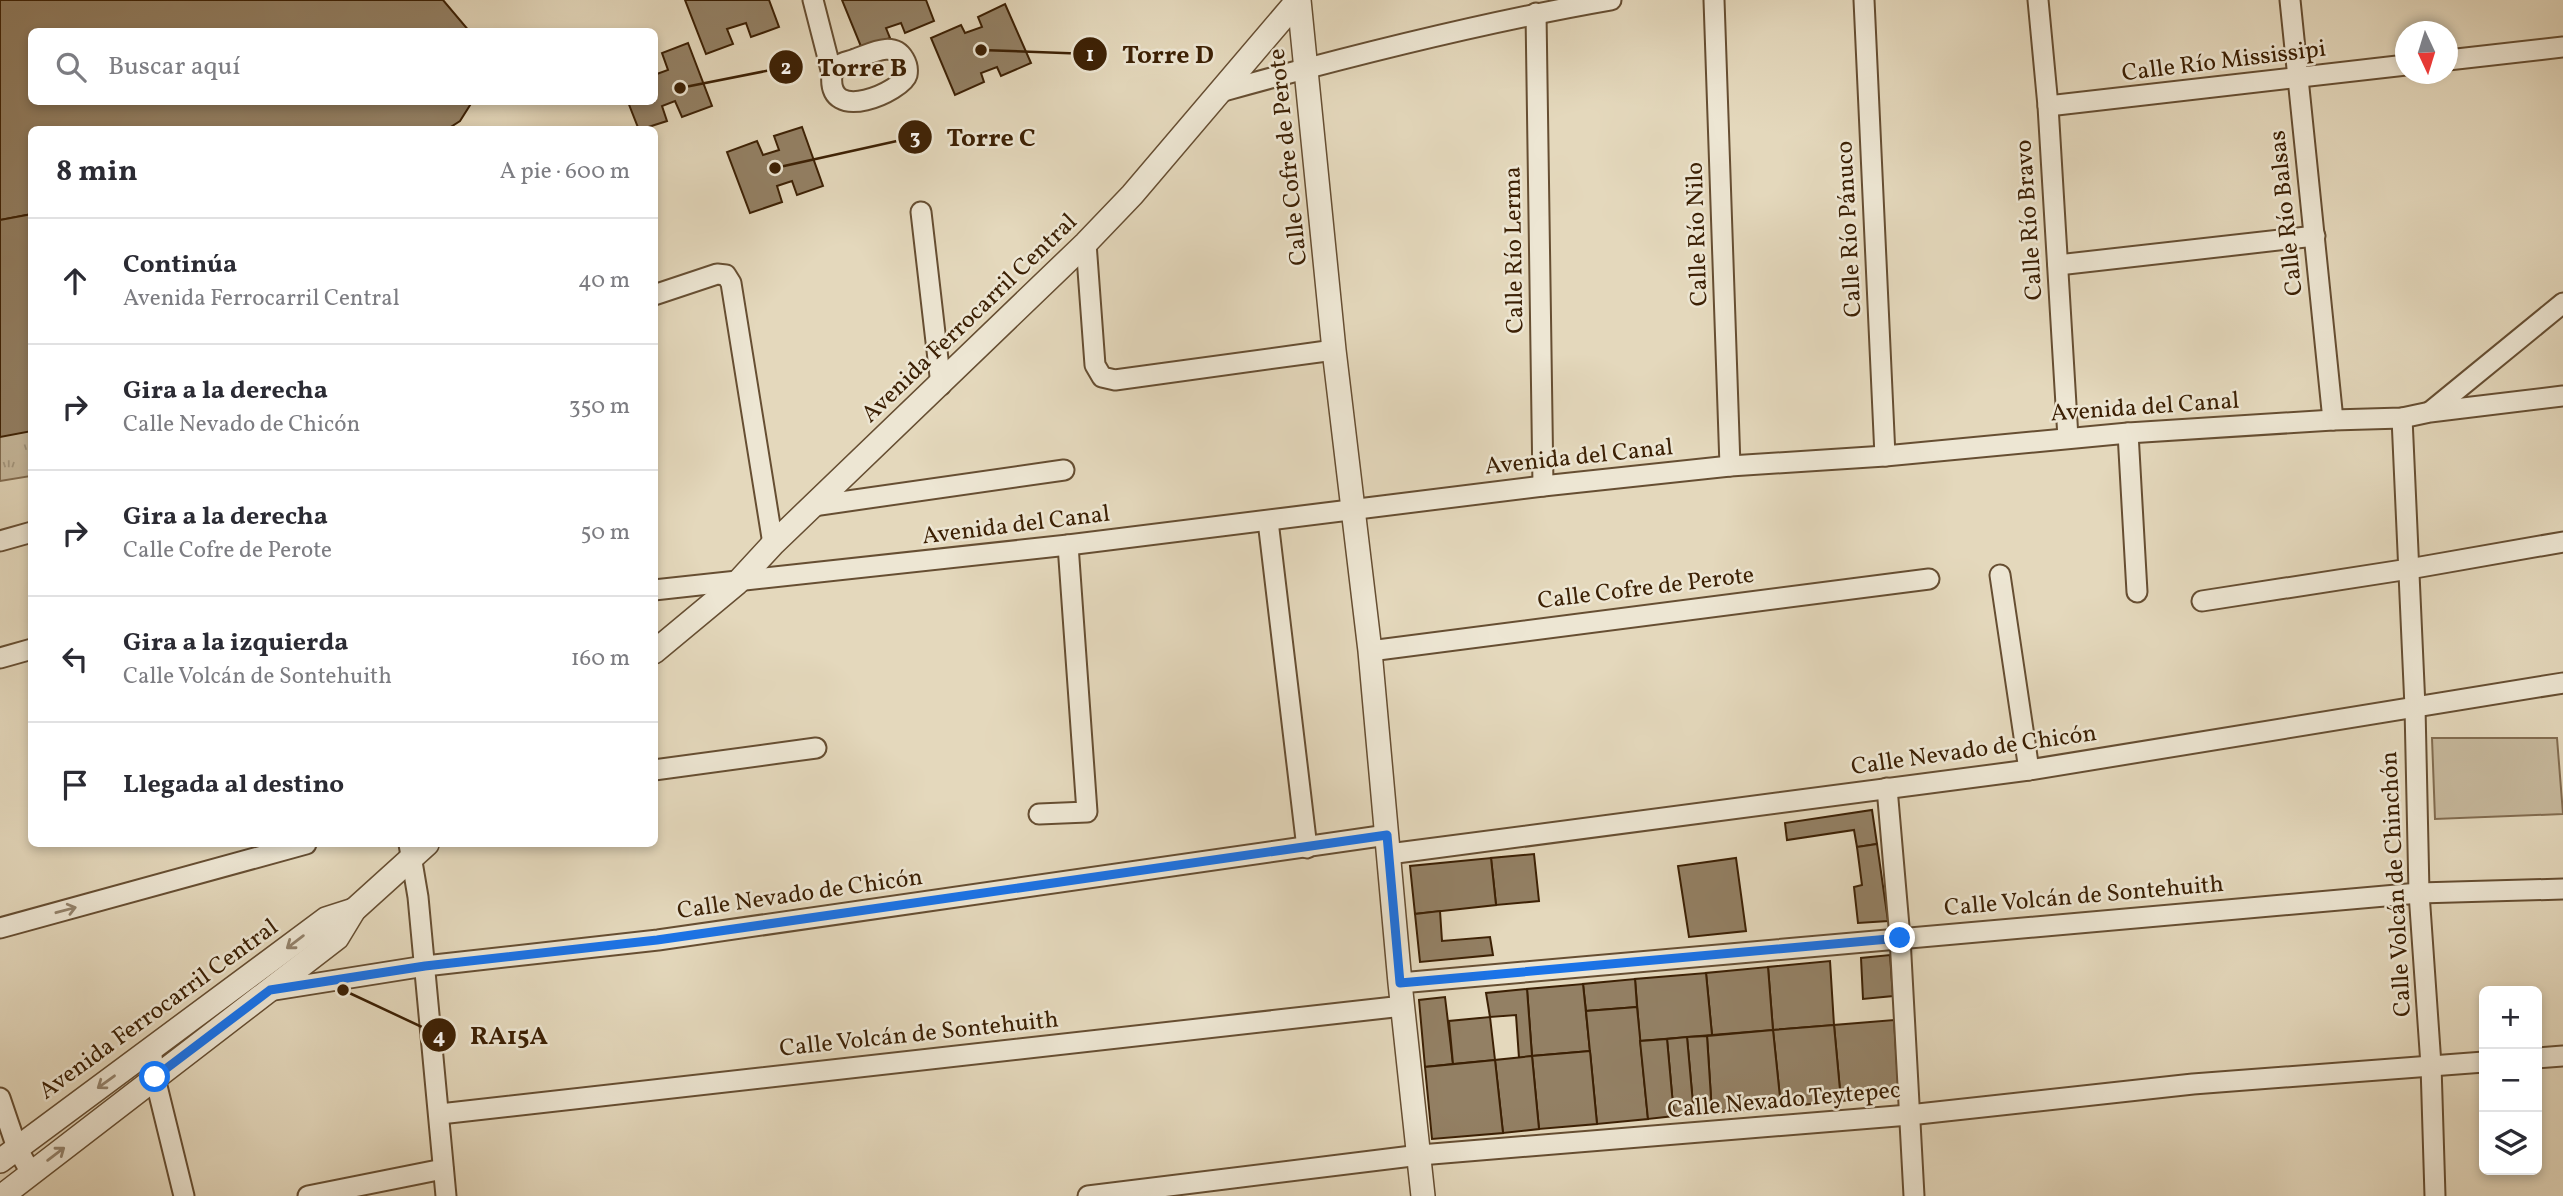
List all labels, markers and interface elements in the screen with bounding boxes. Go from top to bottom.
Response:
north arrow [2395,21,2458,84]
search box [28,28,658,105]
callout: Torre D [1073,30,1228,77]
street label: Calle Río Mississipi [2120,33,2328,91]
text: Torre D [1122,38,1214,74]
text: 1 [1086,41,1094,70]
callout: Torre B [768,43,921,90]
street label: Calle Cofre de Perote [1261,47,1317,267]
icon: search [52,48,90,86]
text: Buscar aquí [108,49,240,85]
text: Torre B [817,51,907,87]
text: 2 [781,54,791,83]
callout: Torre C [898,113,1050,160]
text: Torre C [946,121,1036,157]
text: 3 [910,124,920,153]
street label: Calle Río Balsas [2261,129,2313,297]
street label: Calle Río Bravo [2007,139,2053,301]
street label: Calle Río Pánuco [1828,140,1872,318]
text: 8 min [56,151,138,193]
text: A pie · 600 m [500,156,630,188]
street label: Calle Río Nilo [1678,161,1718,307]
street label: Calle Río Lerma [1497,166,1533,334]
street label: Avenida Ferrocarril Central [854,207,1086,431]
text: Continúa [123,247,237,283]
icon: ahead [56,262,94,300]
text: 40 m [578,265,630,297]
text: Avenida Ferrocarril Central [123,283,400,315]
text: Gira a la derecha [123,373,328,409]
street label: Avenida del Canal [2050,384,2240,432]
icon: right [56,388,94,426]
text: 350 m [569,391,630,423]
text: Calle Nevado de Chicón [123,409,360,441]
street label: Avenida del Canal [1483,431,1675,485]
street label: Avenida del Canal [920,498,1112,554]
text: Gira a la derecha [123,499,328,535]
icon: right [56,514,94,552]
text: 50 m [581,517,630,549]
text: Calle Cofre de Perote [123,535,332,567]
street label: Calle Cofre de Perote [1536,559,1756,619]
text: Gira a la izquierda [123,625,348,661]
icon: left [56,640,94,678]
text: 160 m [571,643,630,675]
text: Calle Volcán de Sontehuith [123,661,392,693]
street label: Calle Nevado de Chicón [1849,717,2099,785]
street label: Calle Volcán de Chinchón [2373,750,2421,1018]
icon: arrive [56,766,94,804]
text: Llegada al destino [123,767,344,803]
street label: Calle Nevado de Chicón [675,861,925,929]
street label: Calle Volcán de Sontehuith [1943,868,2225,926]
one-way arrow [55,903,77,916]
street label: Avenida Ferrocarril Central [32,911,286,1109]
route end [1884,922,1915,953]
one-way arrow [286,935,305,950]
map controls [2479,986,2542,1175]
button: + [2479,986,2542,1049]
street label: Calle Volcán de Sontehuith [778,1003,1060,1067]
callout: RA15A [421,1012,563,1059]
text: RA15A [470,1019,549,1055]
text: 4 [433,1023,446,1052]
button: − [2479,1049,2542,1112]
route start [139,1061,170,1092]
one-way arrow [97,1074,116,1089]
street label: Calle Nevado Teytepec [1666,1074,1902,1128]
button: layers [2479,1112,2542,1175]
one-way arrow [46,1146,64,1161]

